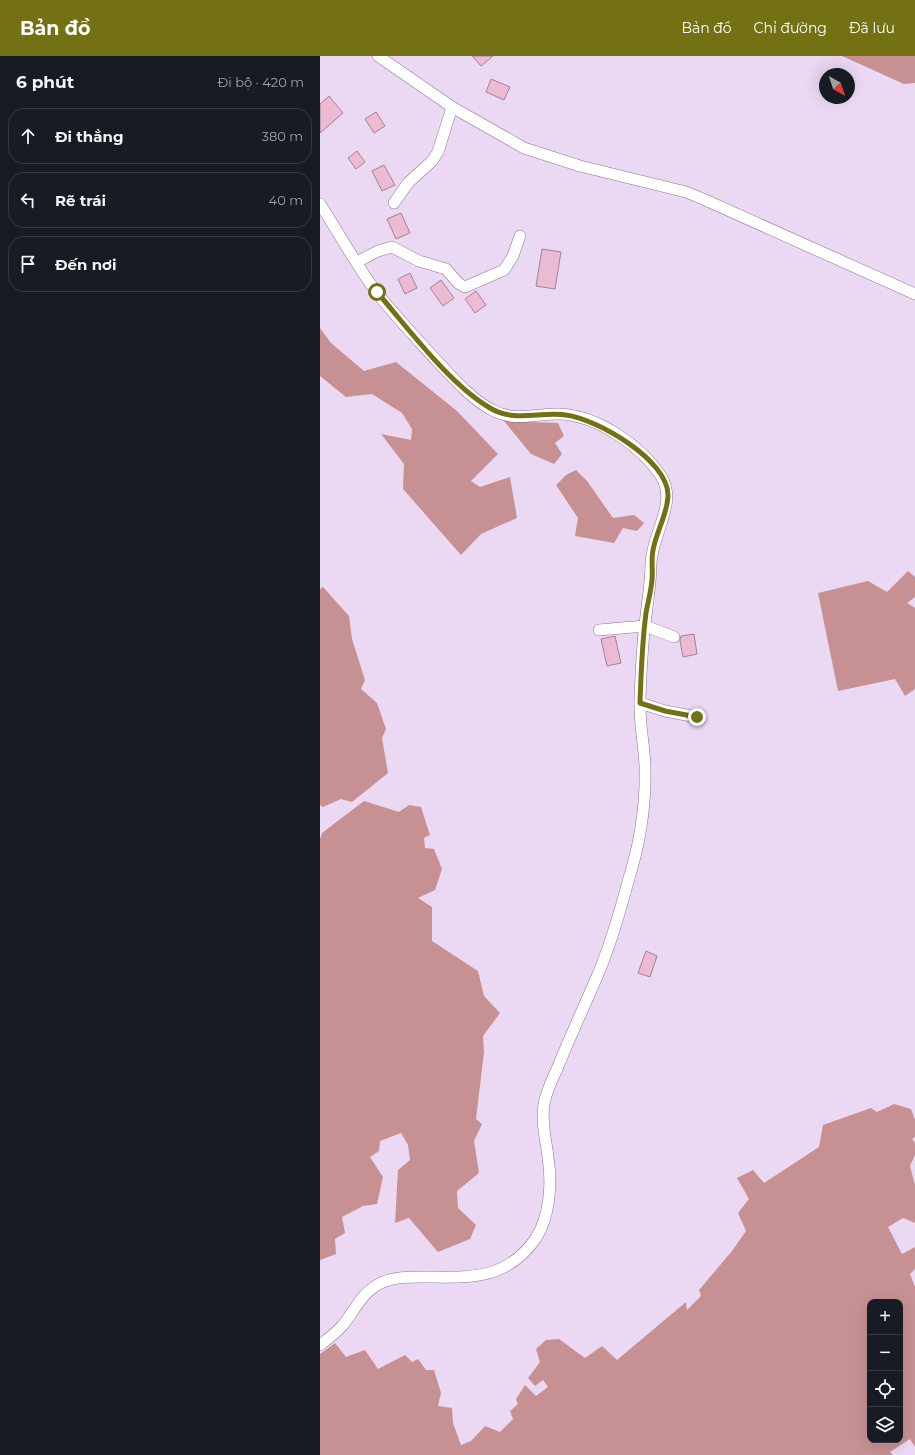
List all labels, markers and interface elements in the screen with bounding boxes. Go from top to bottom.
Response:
text: Bản đồ [20,17,90,40]
text: Bản đồ [681,19,732,37]
text: Chỉ đường [754,19,827,37]
text: Đã lưu [849,19,895,37]
north arrow [819,68,855,104]
text: 6 phút [16,72,74,92]
text: Đi bộ · 420 m [218,74,304,90]
icon: ahead [17,125,39,147]
text: Đi thẳng [55,127,123,146]
text: 380 m [262,128,303,144]
icon: left [17,189,39,211]
text: Rẽ trái [55,191,106,210]
text: 40 m [269,192,303,208]
icon: arrive [17,253,39,275]
text: Đến nơi [55,255,116,274]
route start [368,283,386,301]
route end [688,708,706,726]
map controls [867,1299,903,1443]
button: + [867,1299,903,1335]
button: − [867,1335,903,1371]
button: locate [867,1371,903,1407]
button: layers [867,1407,903,1443]

